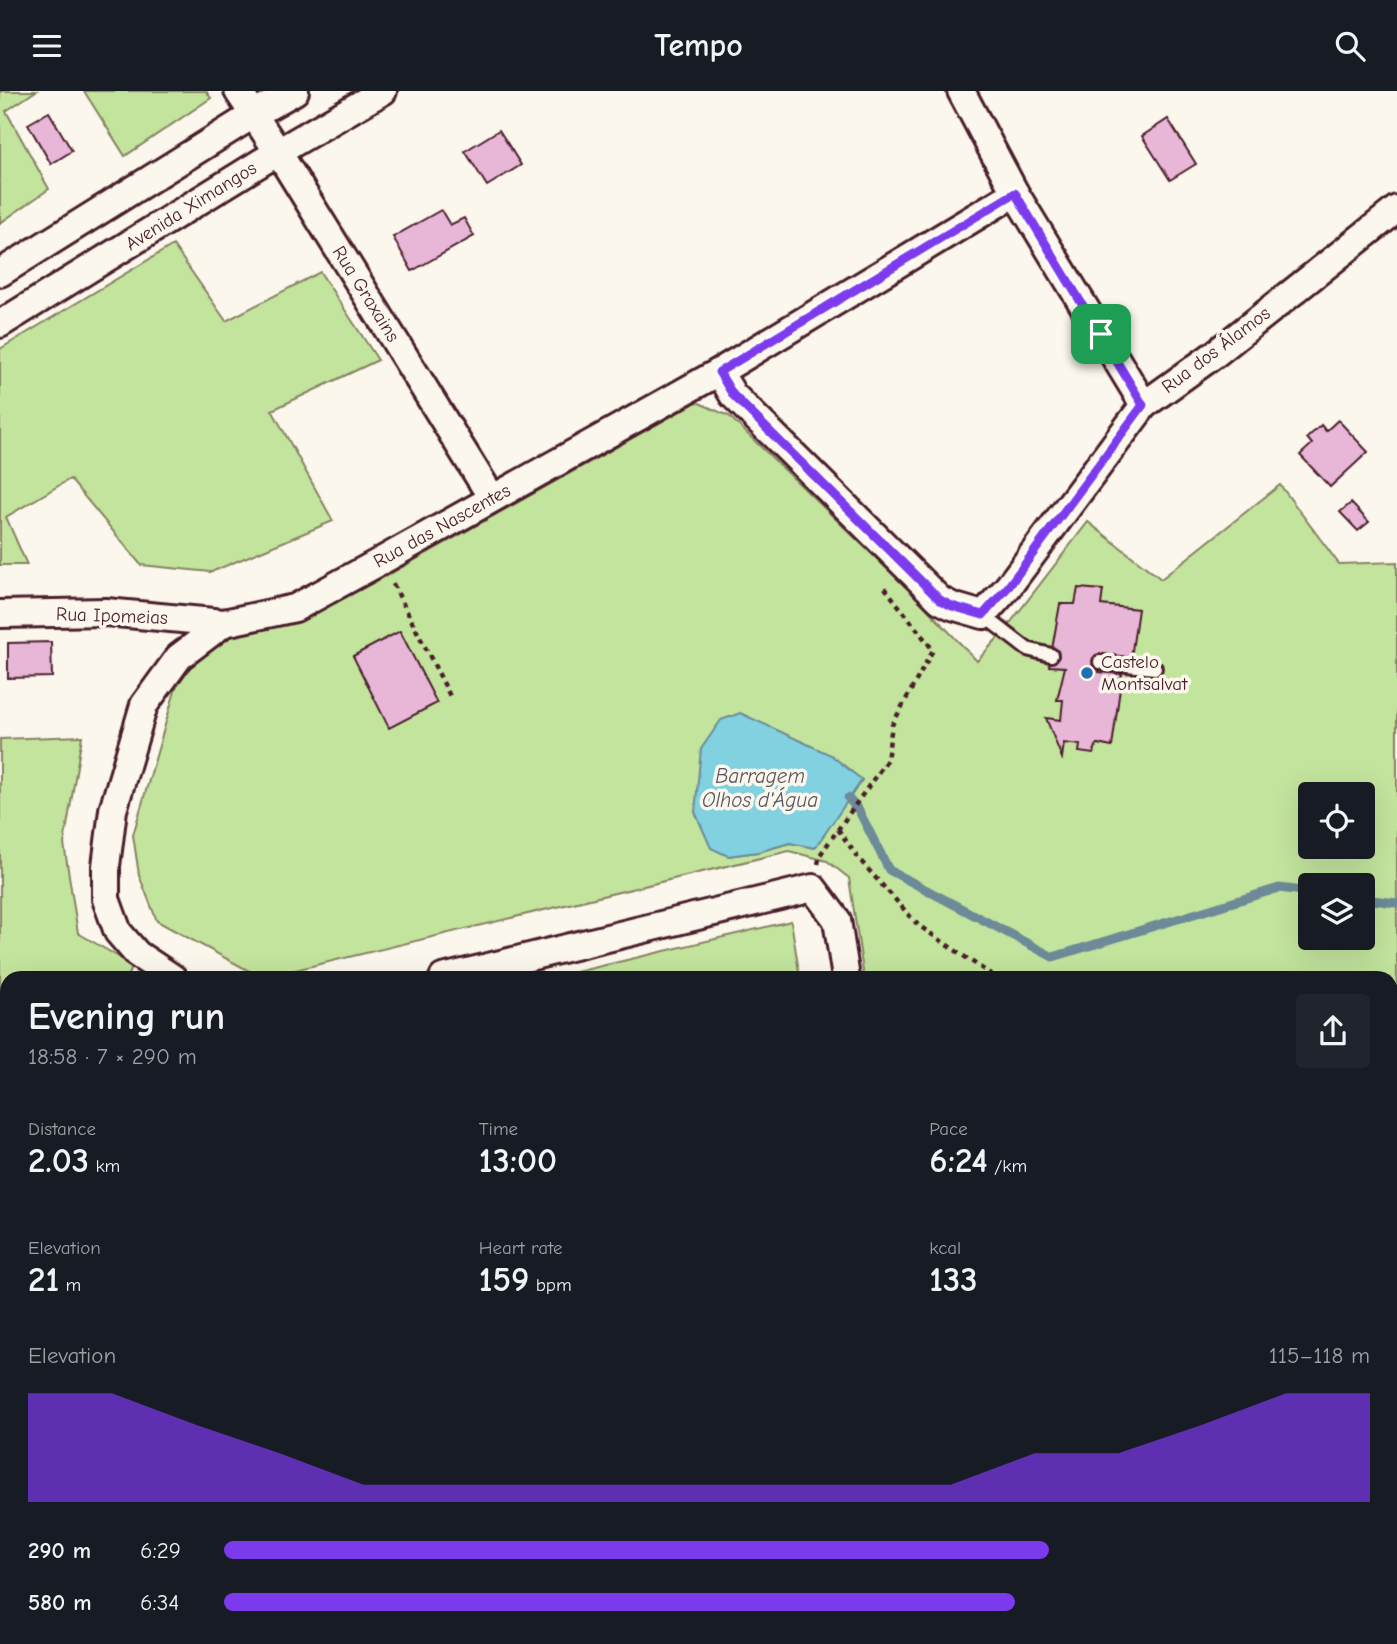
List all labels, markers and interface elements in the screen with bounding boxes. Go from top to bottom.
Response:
icon: menu [28,27,66,65]
text: Tempo [654,27,743,64]
icon: search [1331,27,1369,65]
street label: Avenida Ximangos [121,157,261,255]
street label: Rua Graxains [328,242,404,346]
street label: Rua dos Álamos [1157,302,1275,398]
pin [1071,304,1131,364]
icon: arrive [1082,315,1120,353]
street label: Rua das Nascentes [370,479,514,573]
street label: Rua Ipomeias [56,603,168,629]
place label: Castelo Montsalvat [1101,651,1188,695]
marker: Castelo Montsalvat [1079,665,1095,681]
water label: Barragem Olhos d'Água [702,764,818,812]
map controls [1298,782,1375,950]
button: locate [1298,782,1375,859]
button: layers [1298,873,1375,950]
button: share [1296,994,1370,1068]
text: Evening run [28,995,225,1039]
text: 18:58 · 7 × 290 m [28,1043,197,1070]
text: Distance [28,1118,96,1140]
text: Time [479,1118,518,1140]
text: Pace [929,1118,968,1140]
text: 2.03 [28,1140,89,1181]
text: 13:00 [479,1140,557,1181]
text: 6:24 [929,1140,988,1181]
text: km [89,1155,120,1177]
text: /km [988,1155,1027,1177]
text: Elevation [28,1237,101,1259]
text: Heart rate [479,1237,562,1259]
text: kcal [929,1237,961,1259]
text: 21 [28,1259,59,1300]
text: 159 [479,1259,529,1300]
text: 133 [929,1259,978,1300]
text: m [59,1274,81,1296]
text: bpm [529,1274,572,1296]
text: Elevation [28,1342,116,1369]
text: 115–118 m [1269,1342,1370,1369]
text: 290 m [28,1537,91,1564]
text: 6:29 [140,1537,181,1564]
text: 580 m [28,1589,92,1616]
text: 6:34 [140,1589,179,1616]

